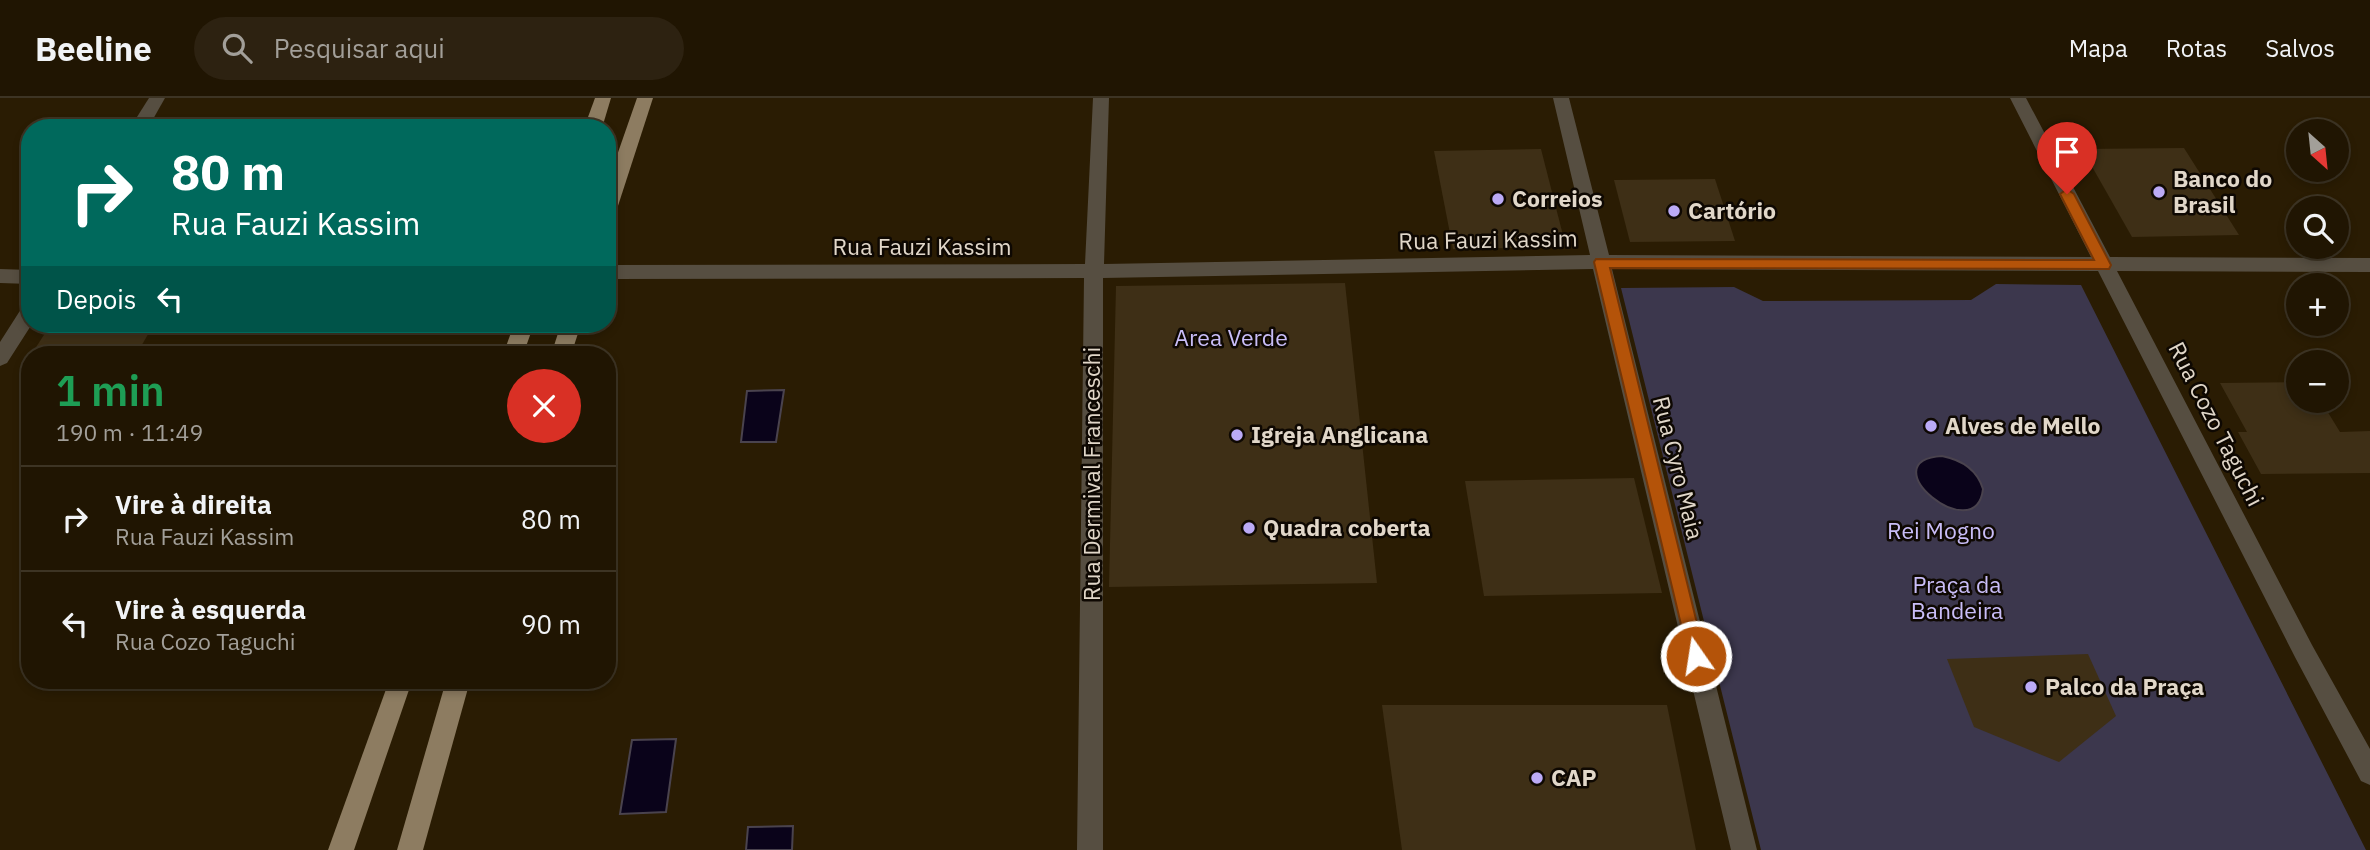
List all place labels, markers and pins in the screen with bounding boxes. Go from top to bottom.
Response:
pin [2037,122,2097,194]
place label: Banco do Brasil [2173,163,2272,219]
place label: Correios [1512,183,1602,213]
marker: Banco do Brasil [2151,184,2167,200]
marker: Correios [1490,191,1506,207]
place label: Cartório [1688,195,1776,225]
marker: Cartório [1666,203,1682,219]
place label: Alves de Mello [1945,410,2101,440]
marker: Alves de Mello [1923,418,1939,434]
place label: Igreja Anglicana [1251,419,1428,449]
marker: Igreja Anglicana [1229,427,1245,443]
place label: Quadra coberta [1263,512,1431,542]
marker: Quadra coberta [1241,520,1257,536]
place label: Palco da Praça [2045,671,2204,701]
marker: Palco da Praça [2023,679,2039,695]
place label: CAP [1551,762,1597,792]
marker: CAP [1529,770,1545,786]

